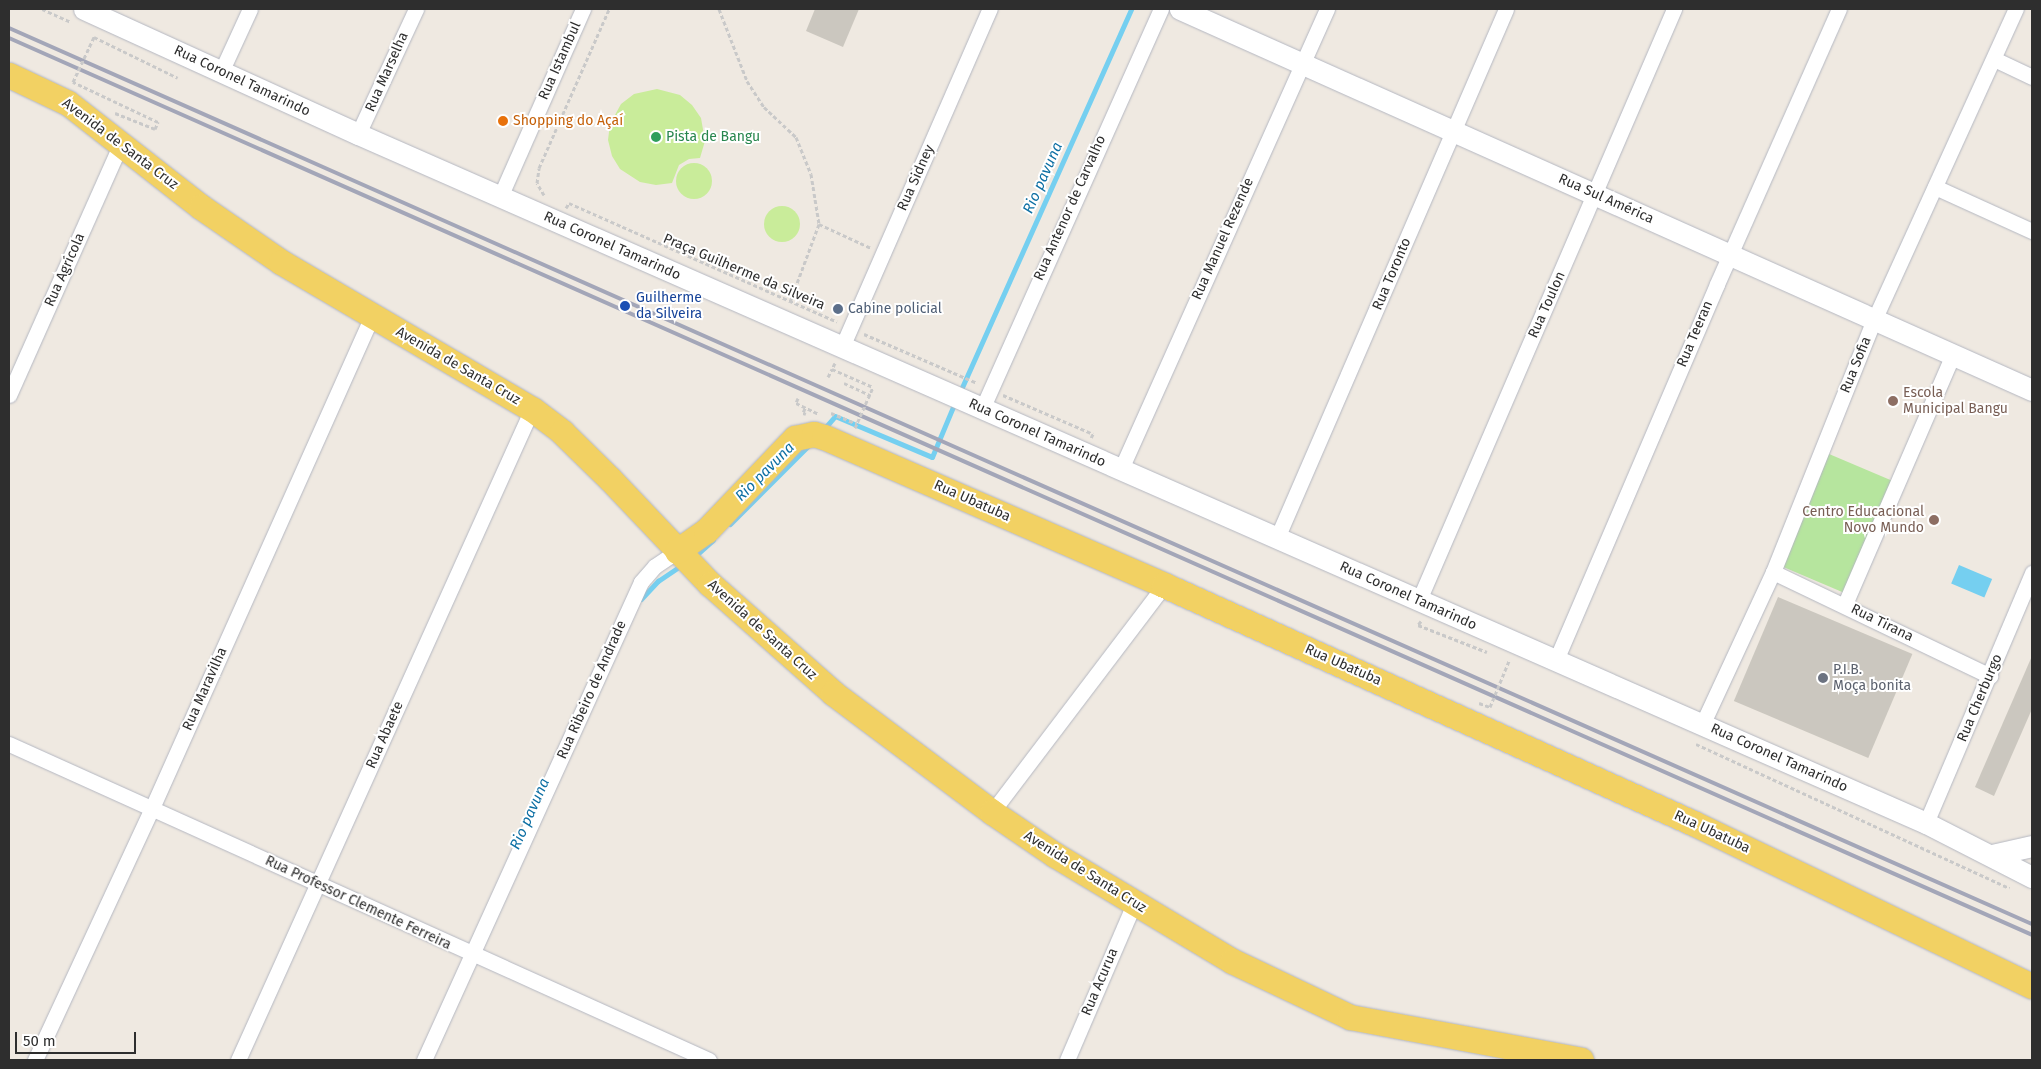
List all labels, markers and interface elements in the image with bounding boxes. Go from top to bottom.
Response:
street label: Rua Istambul [535,19,585,103]
street label: Rua Marselha [362,29,412,115]
street label: Rua Coronel Tamarindo [171,42,313,120]
street label: Avenida de Santa Cruz [59,95,181,193]
place label: Shopping do Açaí [513,113,623,129]
marker: Shopping do Açaí [497,115,509,127]
place label: Pista de Bangu [666,129,760,145]
marker: Pista de Bangu [650,131,662,143]
street label: Rua Antenor de Carvalho [1030,133,1110,283]
water label: Rio pavuna [1019,140,1067,216]
street label: Rua Sidney [894,142,938,214]
street label: Rua Sul América [1556,170,1656,228]
street label: Rua Manuel Rezende [1189,175,1257,303]
street label: Rua Coronel Tamarindo [541,208,683,284]
street label: Praça Guilherme da Silveira [661,230,827,314]
street label: Rua Agrícola [41,231,89,309]
street label: Rua Toronto [1369,235,1415,313]
street label: Rua Toulon [1525,269,1569,341]
place label: Guilherme da Silveira [636,290,702,322]
street label: Rua Teeran [1674,298,1716,370]
marker: Guilherme da Silveira [618,299,632,313]
place label: Cabine policial [848,301,942,317]
marker: Cabine policial [832,303,844,315]
street label: Avenida de Santa Cruz [393,323,523,409]
street label: Rua Sofia [1837,334,1875,396]
place label: Escola Municipal Bangu [1903,385,2008,418]
street label: Rua Coronel Tamarindo [966,395,1108,471]
marker: Escola Municipal Bangu [1887,395,1899,407]
water label: Rio pavuna [732,439,798,505]
street label: Rua Ubatuba [931,477,1013,525]
place label: Centro Educacional Novo Mundo [1802,504,1924,536]
marker: Centro Educacional Novo Mundo [1928,514,1940,526]
street label: Rua Coronel Tamarindo [1337,558,1479,634]
street label: Avenida de Santa Cruz [704,577,820,683]
street label: Rua Tirana [1848,601,1916,645]
street label: Rua Ribeiro de Andrade [554,618,630,762]
street label: Rua Ubatuba [1302,641,1384,689]
street label: Rua Maravilha [179,645,231,733]
street label: Rua Cherburgo [1954,652,2006,744]
place label: P.I.B. Moça bonita [1833,662,1911,694]
marker: P.I.B. Moça bonita [1817,672,1829,684]
street label: Rua Abaete [363,699,407,771]
street label: Rua Coronel Tamarindo [1708,720,1850,796]
water label: Rio pavuna [506,776,554,852]
street label: Rua Ubatuba [1671,807,1753,857]
street label: Avenida de Santa Cruz [1021,827,1149,917]
street label: Rua Professor Clemente Ferreira [262,852,454,954]
street label: Rua Acurua [1078,946,1122,1018]
scale bar [18,1022,139,1054]
text: 50 m [23,1032,56,1050]

